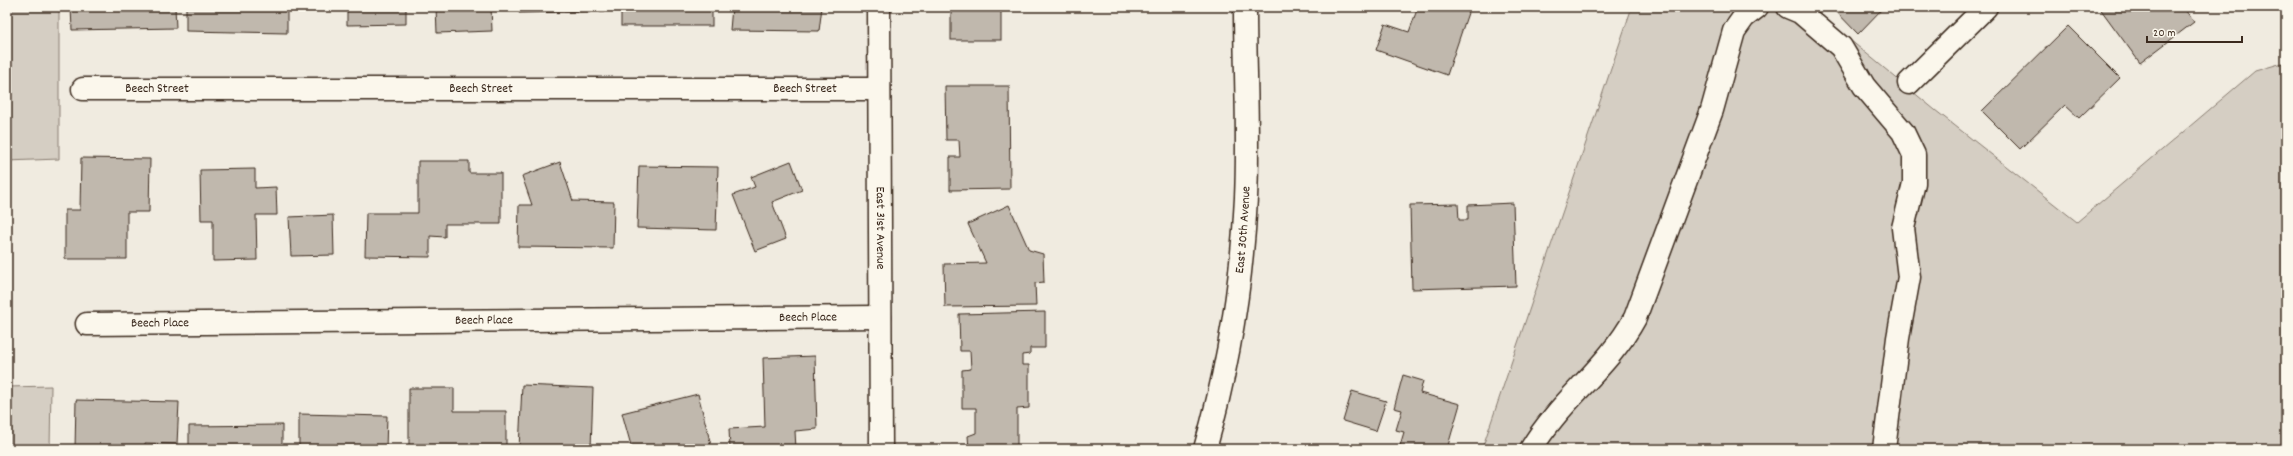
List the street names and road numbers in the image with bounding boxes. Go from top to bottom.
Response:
street label: Beech Street [125,80,189,99]
street label: Beech Street [449,80,513,99]
street label: Beech Street [773,80,837,99]
street label: East 30th Avenue [1230,186,1256,274]
street label: East 31st Avenue [870,187,890,270]
street label: Beech Place [779,308,837,327]
street label: Beech Place [455,311,513,330]
street label: Beech Place [131,314,189,333]

